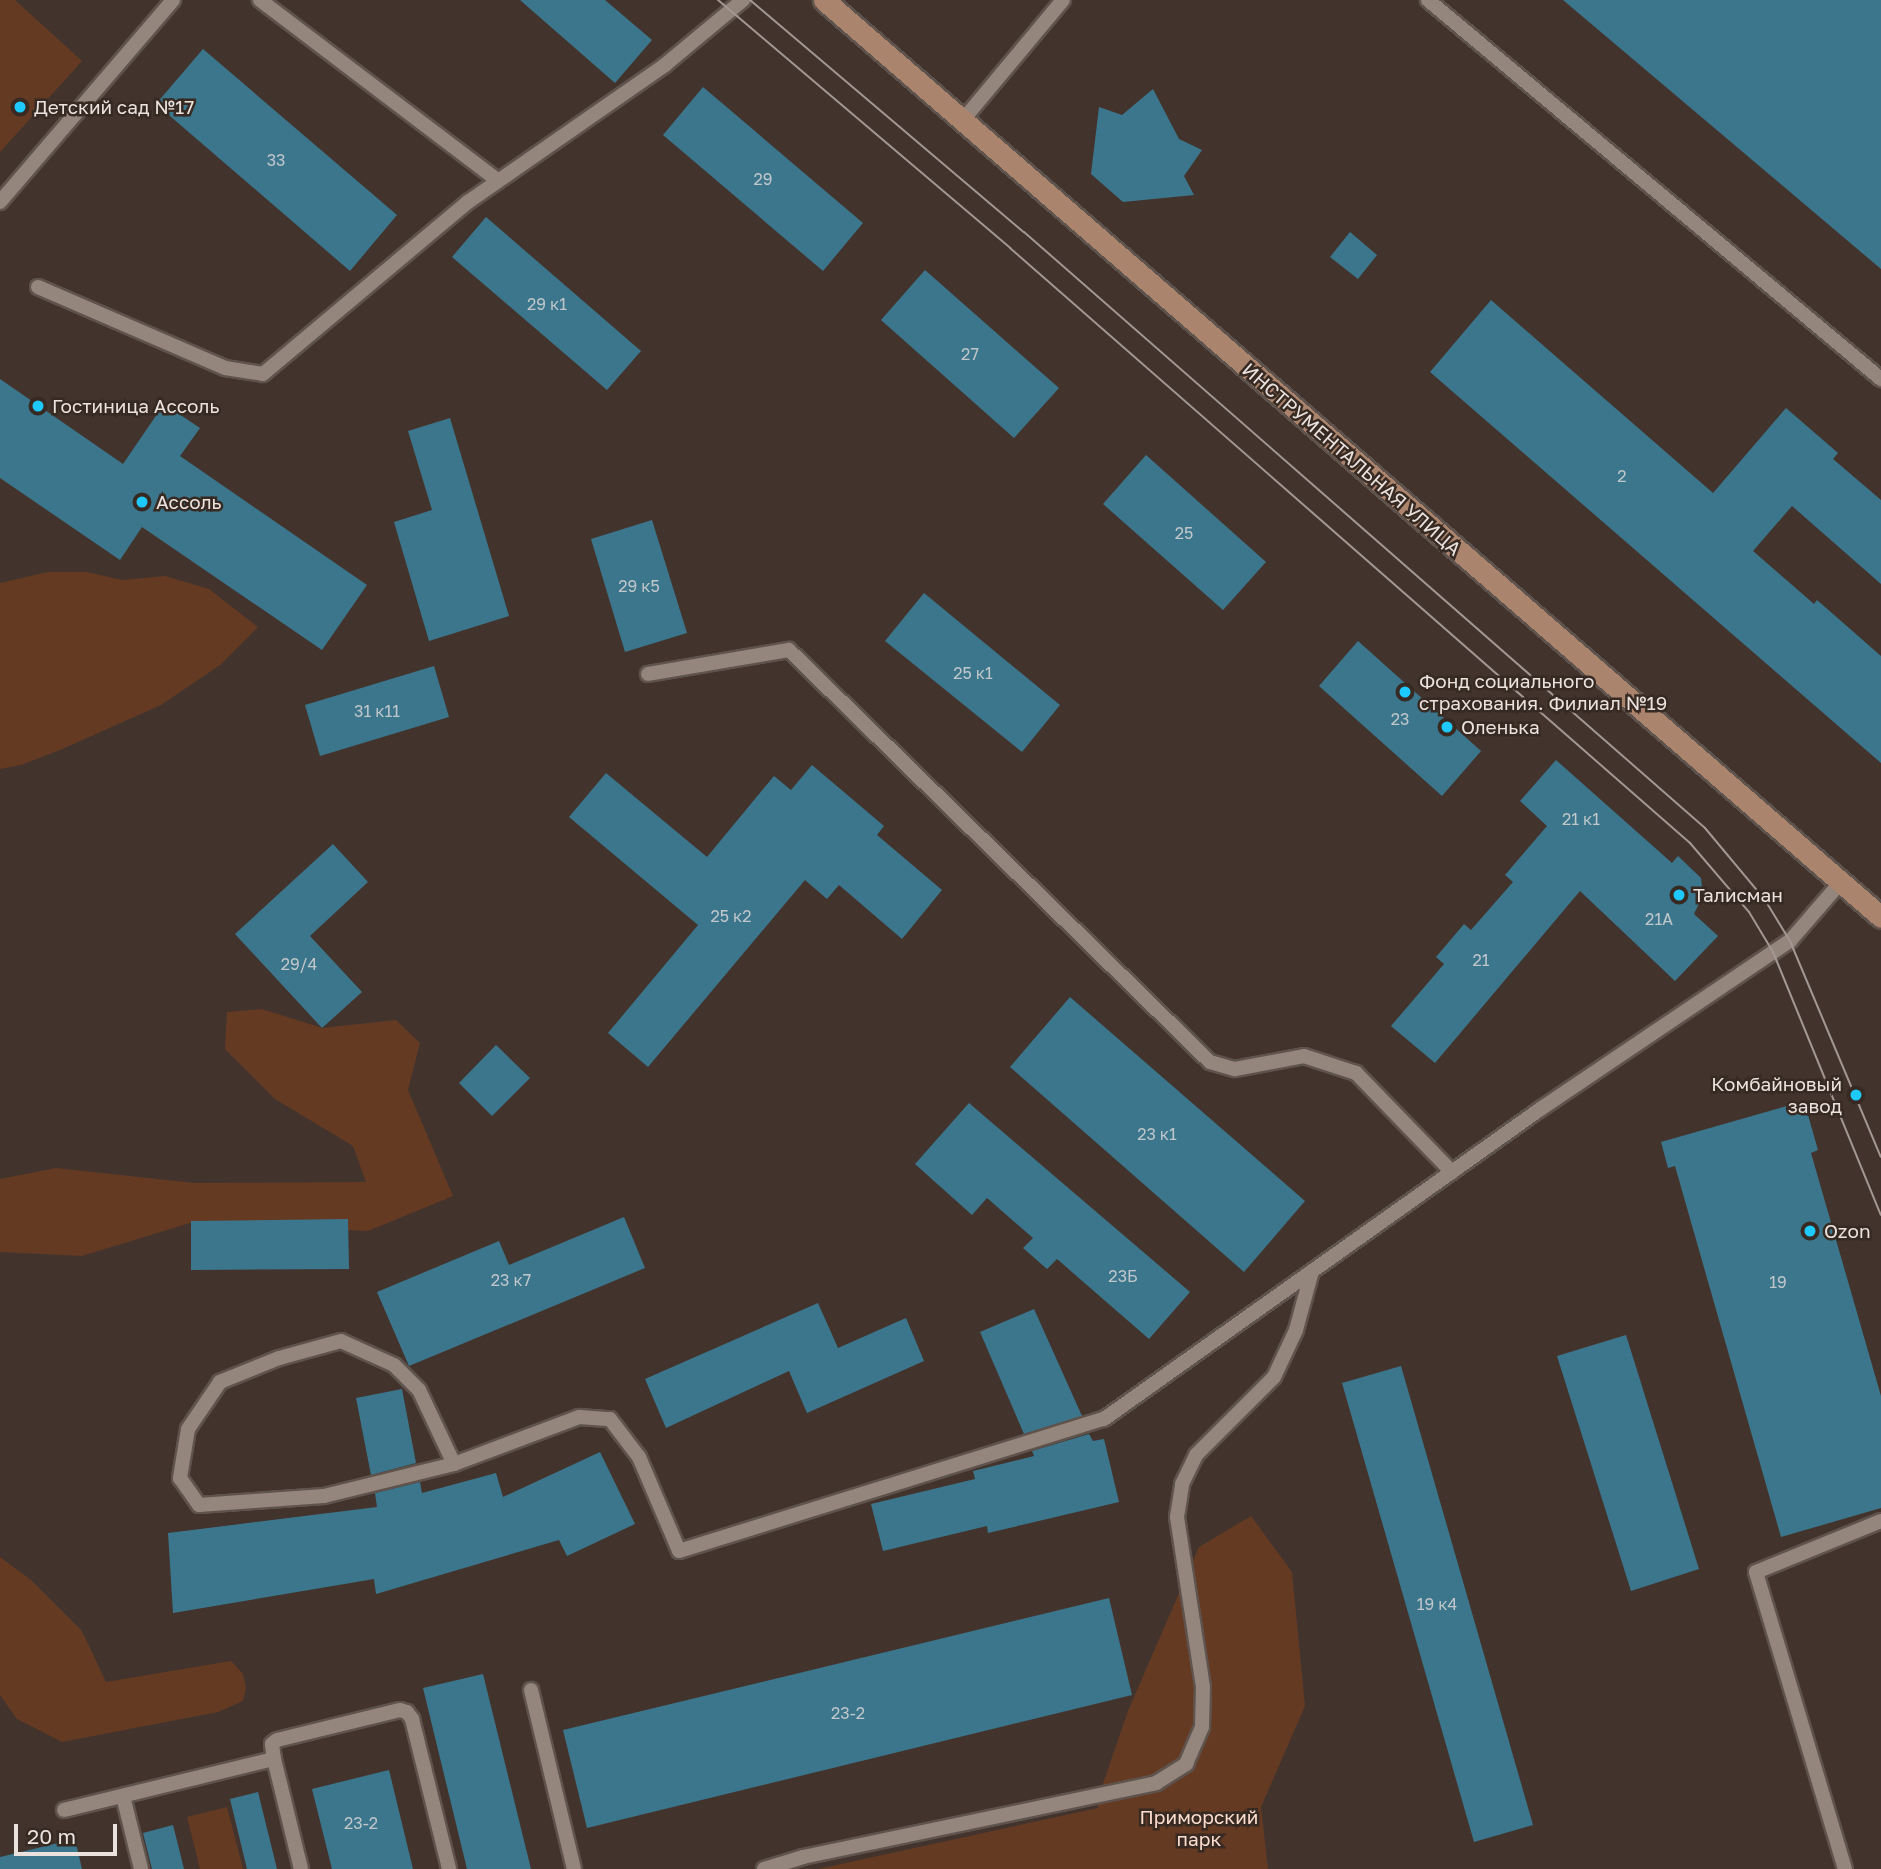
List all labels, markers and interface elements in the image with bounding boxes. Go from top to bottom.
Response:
place label: Детский сад №17 [34,96,194,118]
marker: Детский сад №17 [12,99,28,115]
house number: 33 [267,150,285,170]
house number: 29 [754,169,772,189]
house number: 29 к1 [527,294,567,314]
house number: 27 [961,344,979,364]
street label: ИНСТРУМЕНТАЛЬНАЯ УЛИЦА [1238,358,1466,560]
place label: Гостиница Ассоль [52,395,219,417]
marker: Гостиница Ассоль [30,398,46,414]
house number: 2 [1617,466,1627,486]
place label: Ассоль [156,491,222,513]
marker: Ассоль [134,494,150,510]
house number: 25 [1175,523,1193,543]
house number: 29 к5 [618,576,660,596]
house number: 25 к1 [953,663,993,683]
place label: Фонд социального страхования. Филиал №19 [1419,670,1667,714]
marker: Фонд социального страхования. Филиал №19 [1397,684,1413,700]
house number: 31 к11 [354,701,400,721]
house number: 23 [1391,709,1409,729]
place label: Оленька [1461,716,1540,738]
marker: Оленька [1439,719,1455,735]
house number: 21 к1 [1562,809,1600,829]
place label: Талисман [1693,884,1783,906]
marker: Талисман [1671,887,1687,903]
house number: 25 к2 [710,906,752,926]
house number: 21А [1645,909,1673,929]
house number: 21 [1472,950,1490,970]
house number: 29/4 [281,954,317,974]
place label: Комбайновый завод [1711,1073,1842,1117]
marker: Комбайновый завод [1848,1087,1864,1103]
house number: 23 к1 [1137,1124,1177,1144]
place label: Ozon [1824,1220,1871,1242]
marker: Ozon [1802,1223,1818,1239]
house number: 23Б [1108,1266,1138,1286]
house number: 23 к7 [491,1270,531,1290]
house number: 19 [1769,1272,1787,1292]
house number: 19 к4 [1417,1594,1457,1614]
house number: 23-2 [831,1703,865,1723]
park label: Приморский парк [1140,1806,1258,1850]
scale bar [18,1810,121,1854]
house number: 23-2 [344,1813,378,1833]
text: 20 m [27,1823,76,1849]

